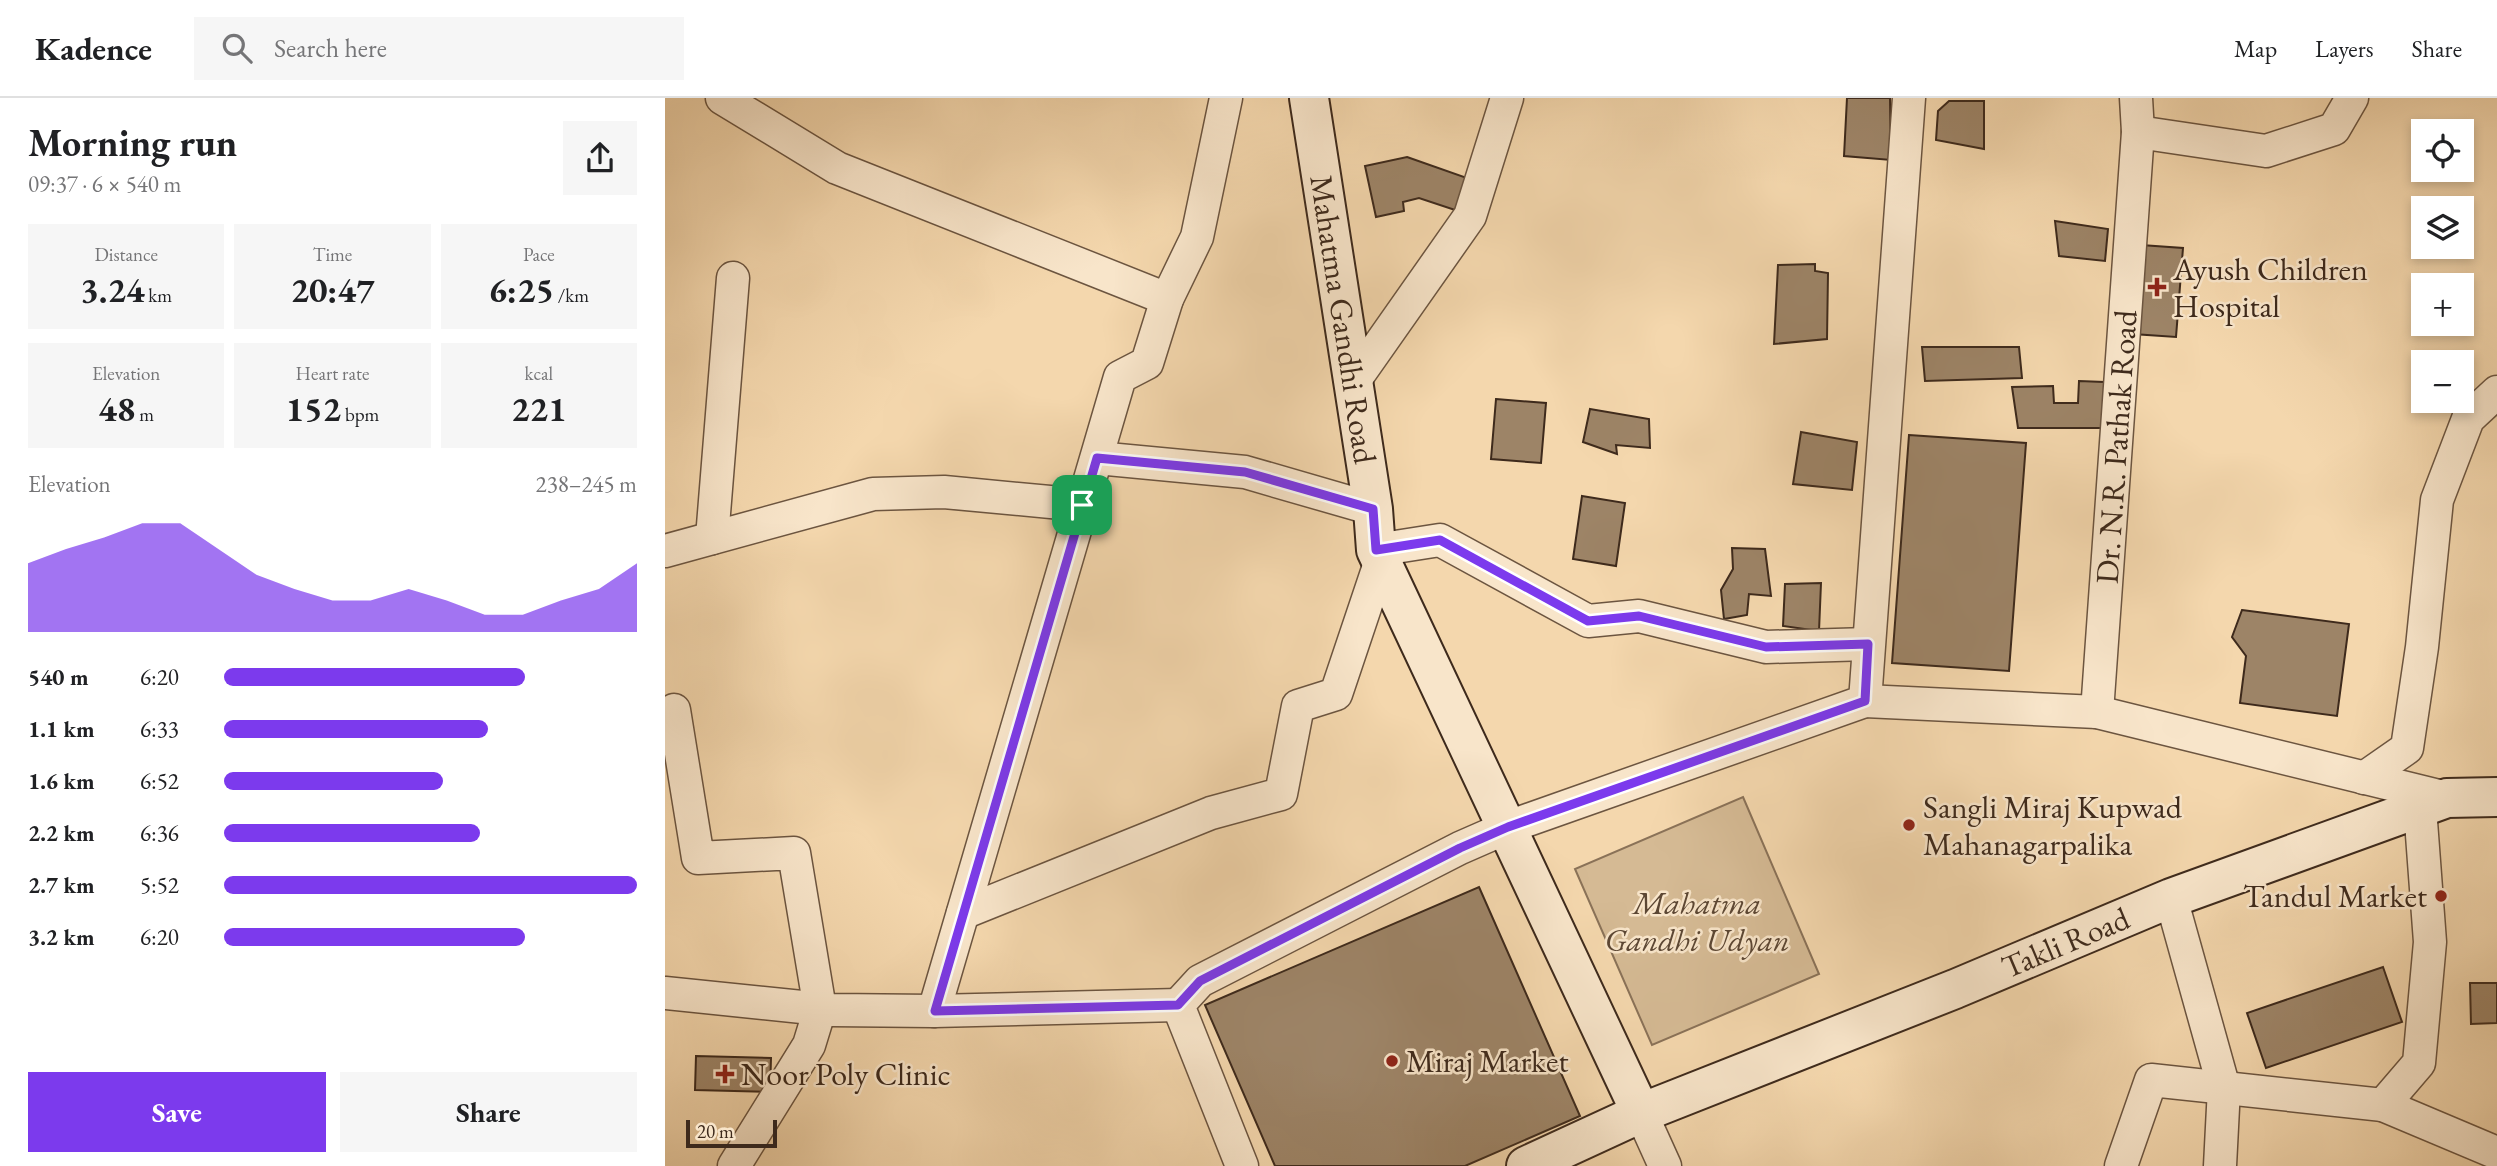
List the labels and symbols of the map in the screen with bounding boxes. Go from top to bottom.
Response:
street label: Mahatma Gandhi Road [1300,172,1387,467]
place label: Ayush Children Hospital [2172,248,2368,327]
marker: Ayush Children Hospital [2147,277,2167,297]
street label: Dr. N.R. Pathak Road [2085,308,2147,585]
pin [1052,475,1112,535]
place label: Sangli Miraj Kupwad Mahanagarpalika [1923,786,2183,865]
marker: Sangli Miraj Kupwad Mahanagarpalika [1901,817,1917,833]
place label: Tandul Market [2243,875,2427,917]
park label: Mahatma Gandhi Udyan [1604,882,1790,961]
marker: Tandul Market [2433,888,2449,904]
street label: Takli Road [1995,897,2136,988]
place label: Miraj Market [1406,1040,1569,1082]
place label: Noor Poly Clinic [741,1053,951,1095]
marker: Miraj Market [1384,1053,1400,1069]
marker: Noor Poly Clinic [715,1064,735,1084]
scale bar [686,1117,777,1149]

